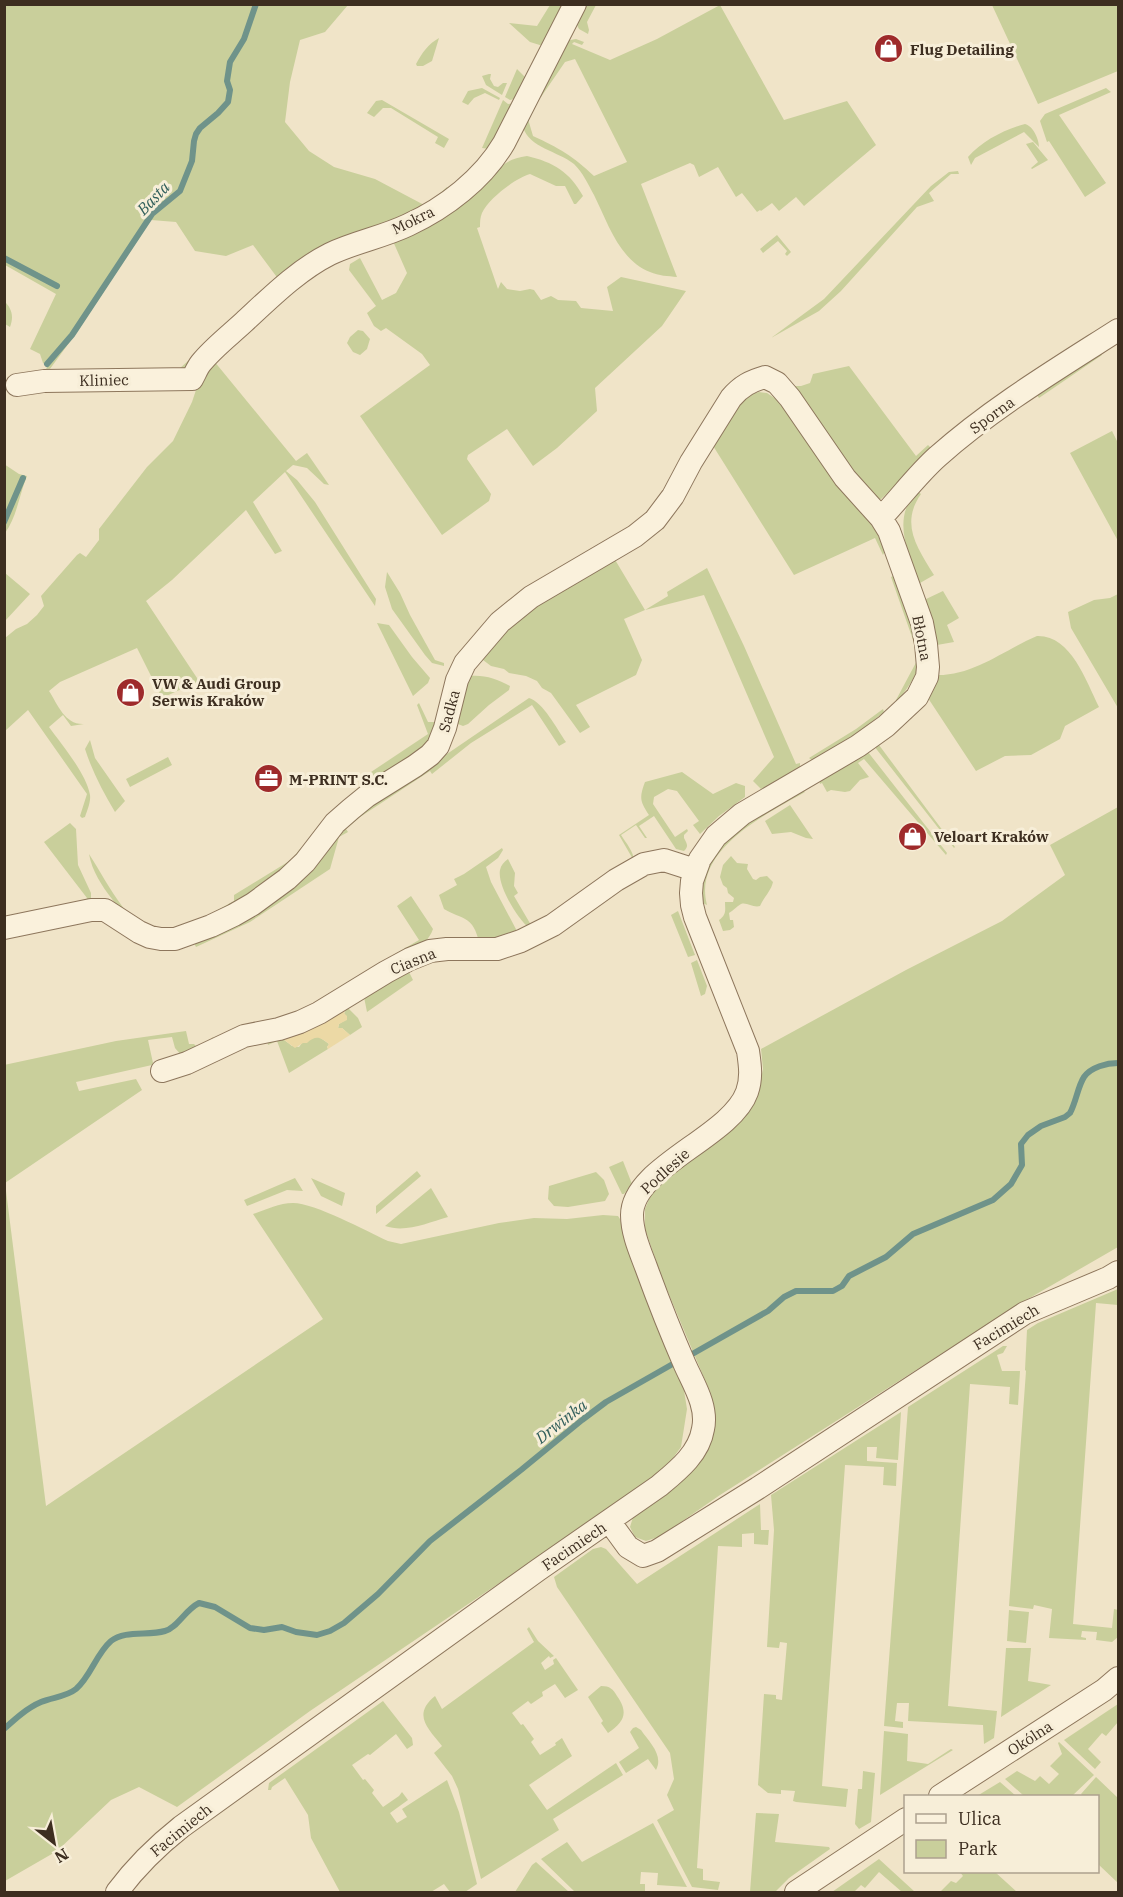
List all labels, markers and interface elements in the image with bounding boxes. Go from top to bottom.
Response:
shop icon: Flug Detailing [873,33,905,65]
place label: Flug Detailing [910,40,1014,59]
water label: Basta [132,177,174,220]
street label: Mokra [389,202,437,238]
street label: Kliniec [79,370,129,390]
street label: Sporna [966,392,1018,438]
street label: Błotna [908,614,936,662]
place label: VW & Audi Group Serwis Kraków [152,674,281,710]
shop icon: VW & Audi Group Serwis Kraków [115,676,147,708]
street label: Sadka [434,688,464,734]
office icon: M-PRINT S.C. [252,763,284,795]
place label: M-PRINT S.C. [289,770,388,789]
shop icon: Veloart Kraków [897,820,929,852]
place label: Veloart Kraków [934,827,1049,846]
street label: Ciasna [387,943,439,979]
street label: Podlesie [637,1144,693,1198]
street label: Facimiech [970,1300,1042,1354]
water label: Drwinka [530,1394,591,1448]
street label: Facimiech [538,1518,610,1574]
street label: Okólna [1004,1716,1056,1760]
legend [904,1795,1099,1873]
street label: Facimiech [146,1799,216,1861]
text: Ulica [958,1807,1002,1830]
north arrow [24,1813,84,1873]
text: Park [958,1837,998,1860]
text: N [51,1844,72,1868]

